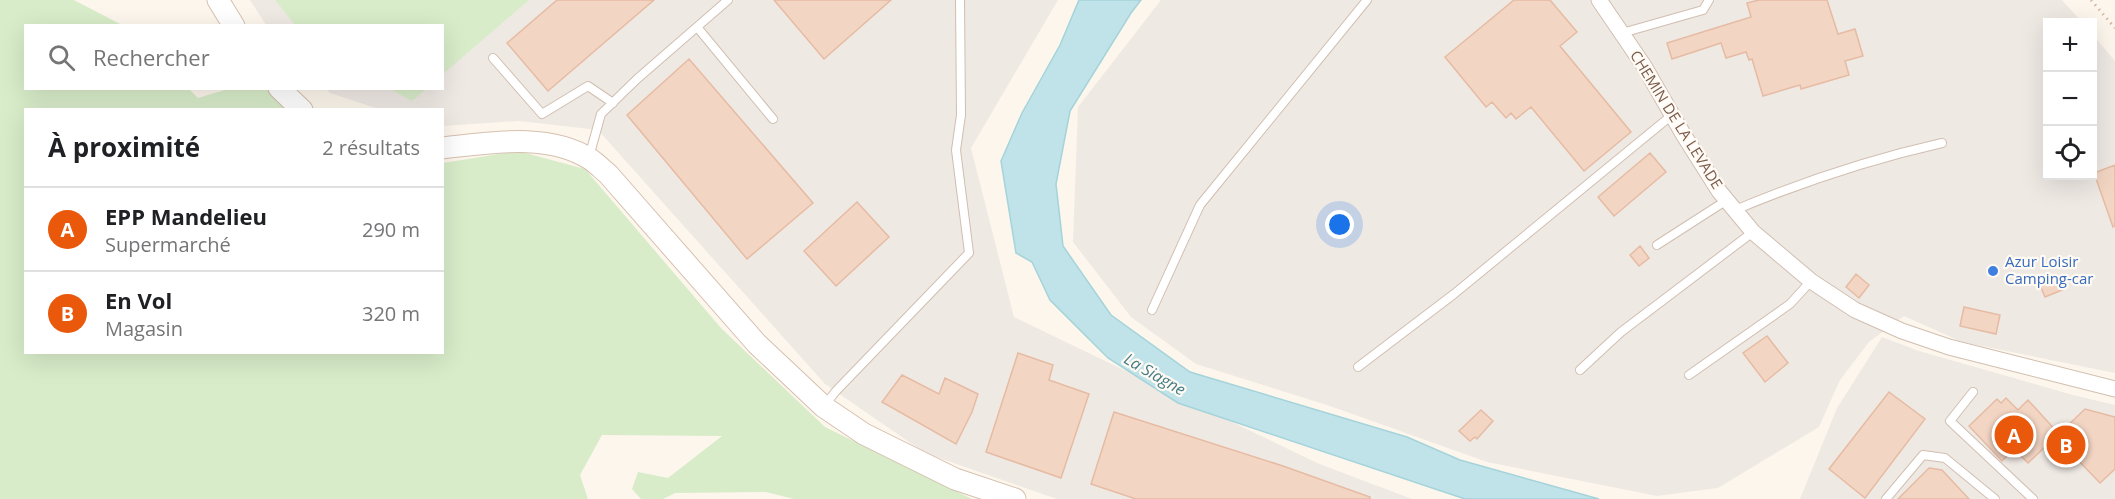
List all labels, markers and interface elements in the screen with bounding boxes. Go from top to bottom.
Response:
map controls [2043,18,2097,180]
button: + [2043,18,2097,72]
search box [24,24,444,90]
icon: search [45,41,78,74]
text: Rechercher [93,42,210,72]
street label: CHEMIN DE LA LEVADE [1626,46,1728,193]
button: − [2043,72,2097,126]
button: locate [2043,126,2097,180]
text: À proximité [48,129,200,165]
text: 2 résultats [322,134,420,161]
text: EPP Mandelieu [105,201,267,231]
your location [1325,210,1354,239]
text: A [61,216,74,243]
text: 290 m [362,216,420,243]
text: Supermarché [105,231,231,258]
place label: Azur Loisir Camping-car [2005,251,2093,288]
marker: Azur Loisir Camping-car [1986,264,2000,278]
text: En Vol [105,285,172,315]
text: B [61,300,74,327]
text: 320 m [362,300,420,327]
text: Magasin [105,315,183,342]
water label: La Siagne [1120,348,1190,400]
pin: A [1994,412,2034,458]
pin: B [2046,422,2086,468]

